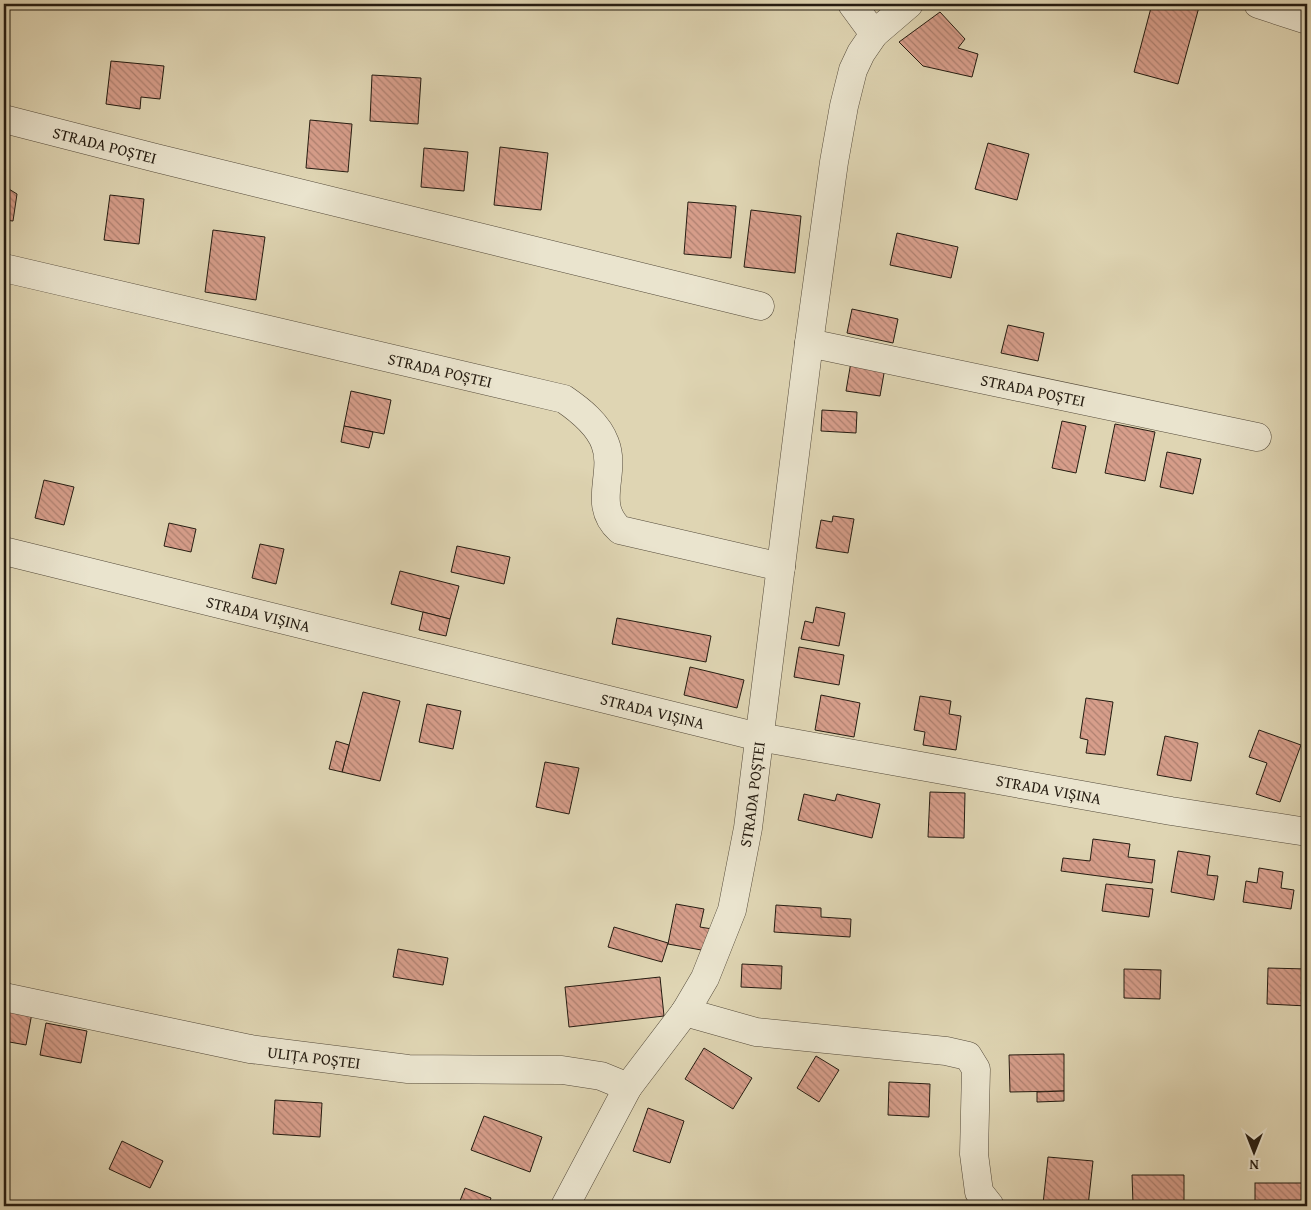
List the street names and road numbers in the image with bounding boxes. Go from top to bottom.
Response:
street label: STRADA POȘTEI [50,120,159,170]
street label: STRADA POȘTEI [386,346,495,394]
street label: STRADA POȘTEI [979,367,1088,413]
street label: STRADA VIȘINA [204,589,313,638]
street label: STRADA VIȘINA [598,686,707,735]
street label: STRADA POȘTEI [733,740,771,849]
street label: STRADA VIȘINA [994,768,1104,810]
street label: ULIȚA POȘTEI [266,1039,362,1075]

